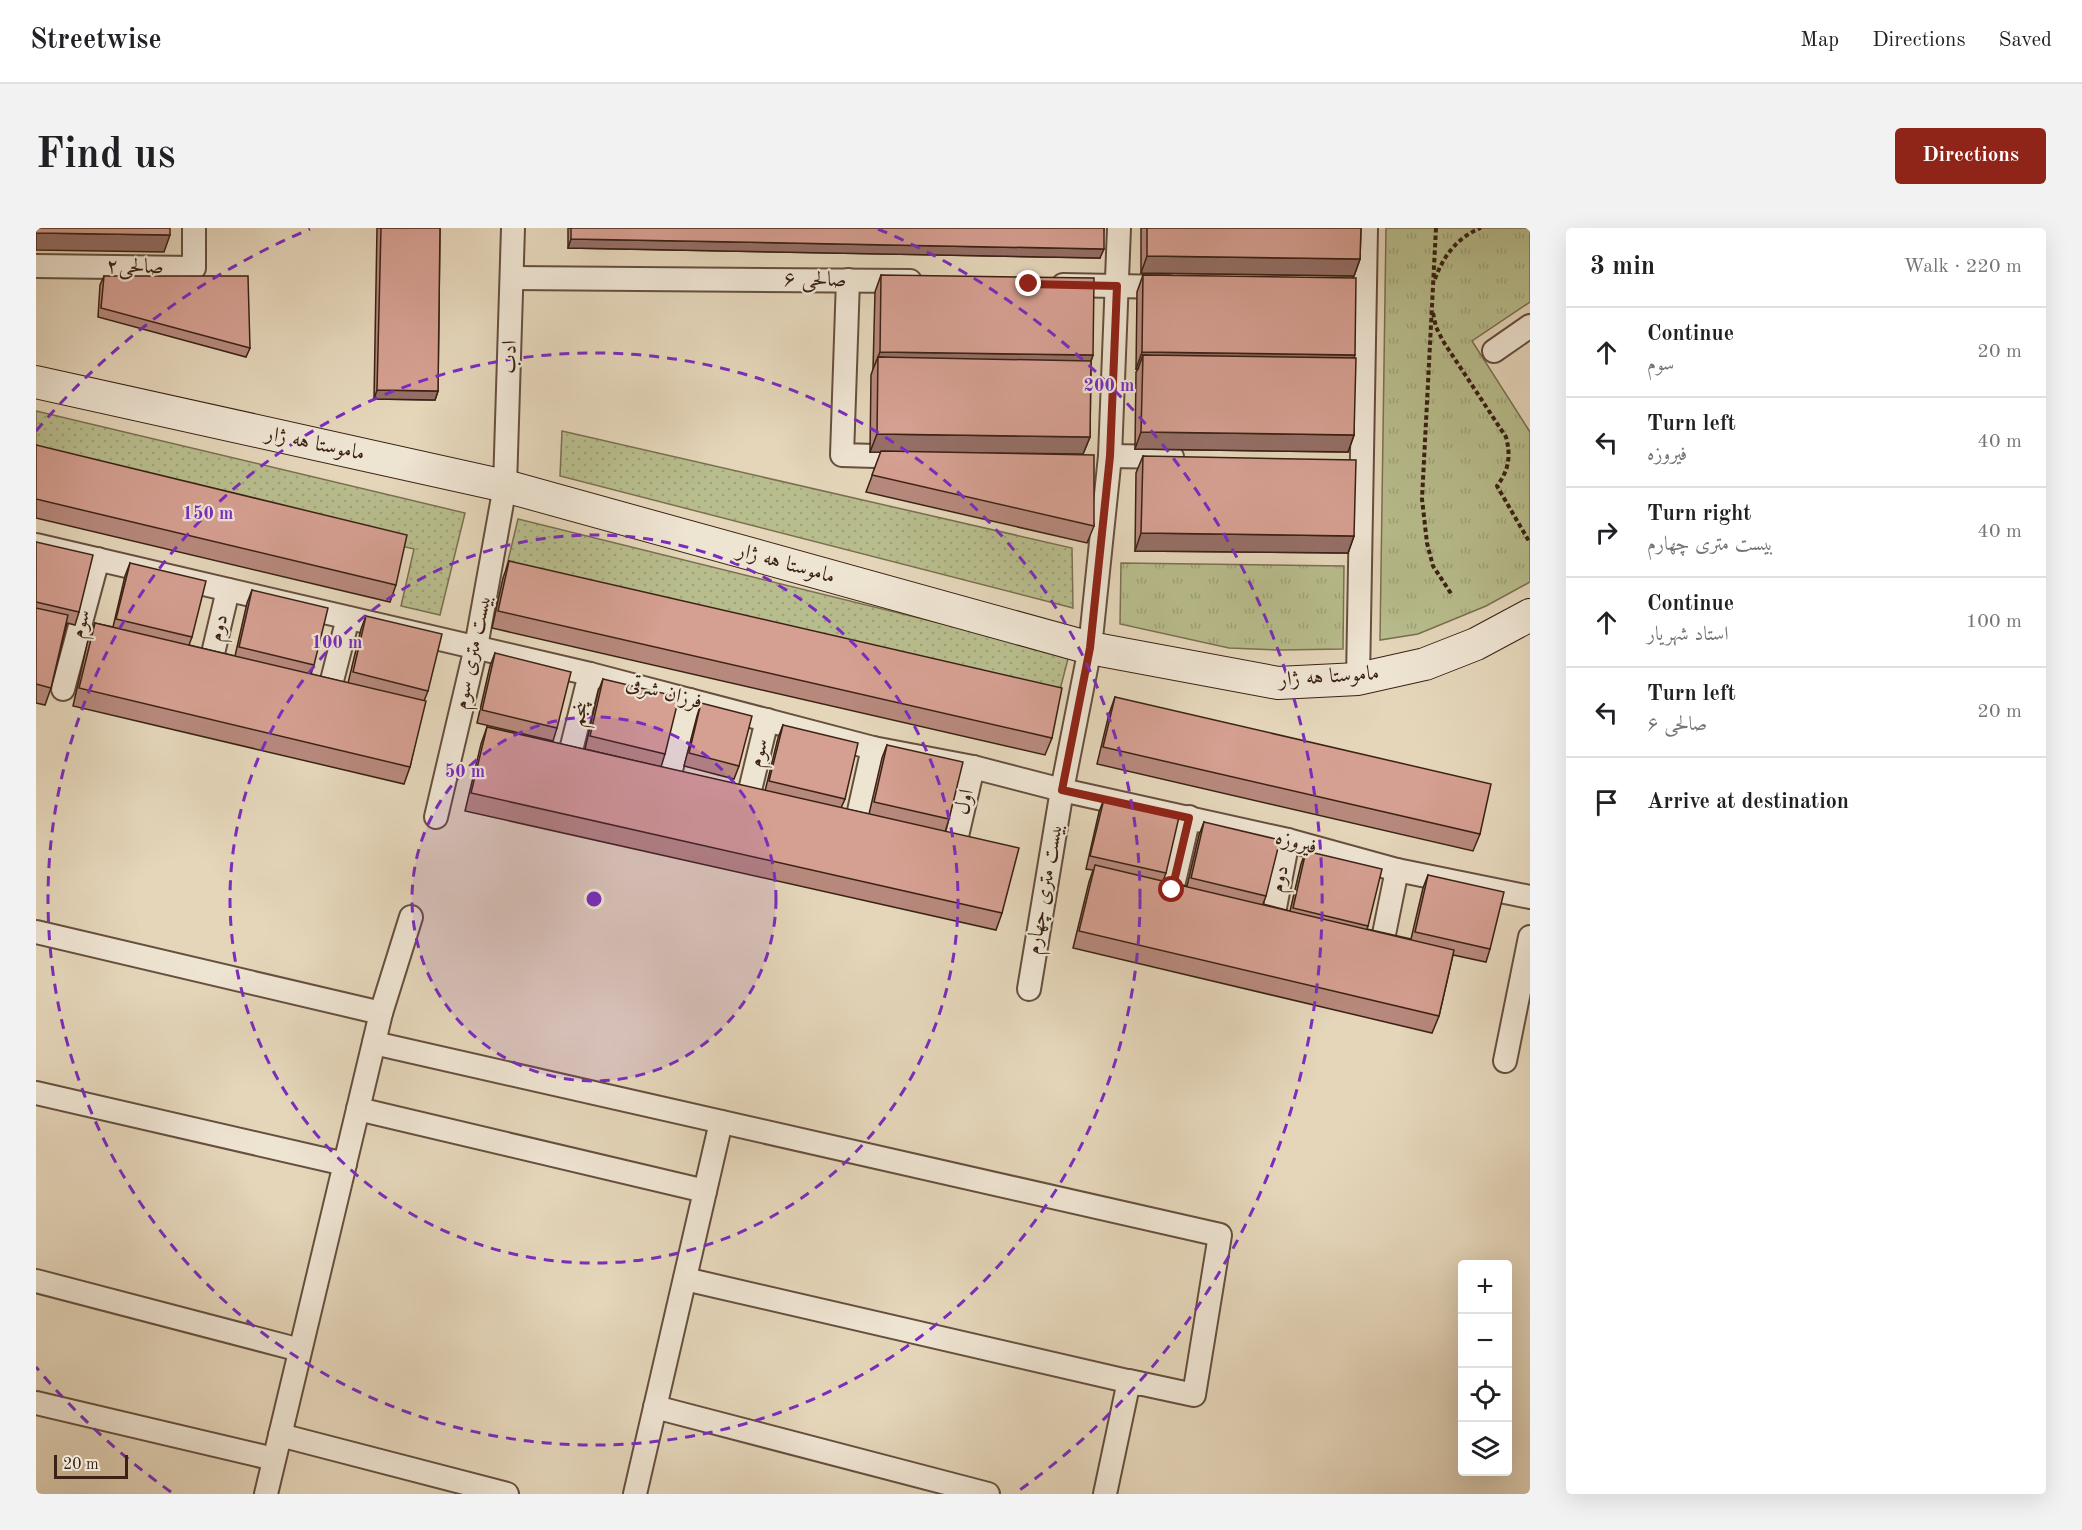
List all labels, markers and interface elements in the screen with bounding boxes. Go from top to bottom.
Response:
text: Streetwise [30,27,162,55]
text: Map [1800,30,1839,51]
text: Directions [1872,30,1966,51]
text: Saved [1999,30,2052,51]
button: Directions [1895,128,2046,184]
text: Find us [36,135,175,177]
text: 3 min [1590,254,1655,280]
street label: صالحی۲ [106,256,164,280]
text: Walk · 220 m [1903,257,2022,277]
street label: صالحی ۶ [783,269,847,293]
route end [1015,270,1041,296]
text: Continue [1647,323,1734,345]
icon: ahead [1590,336,1623,369]
street label: ادب [499,340,522,374]
text: 20 m [1977,342,2022,362]
text: سوم [1647,355,1674,375]
text: 200 m [1084,377,1134,395]
text: Turn left [1647,413,1736,435]
street label: ماموستا هه ژار [261,423,366,466]
icon: left [1590,426,1623,459]
text: 40 m [1977,432,2022,452]
text: فیروزه [1647,445,1687,465]
text: Turn right [1647,503,1751,525]
text: 150 m [183,505,233,523]
icon: right [1590,516,1623,549]
text: 40 m [1977,522,2022,542]
text: بیست متری چهارم [1647,535,1773,555]
street label: ماموستا هه ژار [732,539,837,589]
street label: بیست متری سوم [451,593,501,712]
text: Continue [1647,593,1734,615]
icon: ahead [1590,606,1623,639]
street label: سوم [67,607,101,642]
street label: دوم [206,612,238,645]
text: 100 m [1966,612,2022,632]
text: استاد شهریار [1647,625,1729,645]
text: 100 m [312,634,362,652]
street label: ماموستا هه ژار [1276,663,1380,692]
street label: فرزان شرقی [623,672,705,715]
text: Turn left [1647,683,1736,705]
icon: left [1590,696,1623,729]
street label: پنجم [567,698,601,731]
text: 20 m [1977,702,2022,722]
text: صالحی ۶ [1647,715,1707,735]
street label: سوم [745,737,778,771]
text: 50 m [445,763,485,781]
icon: arrive [1590,786,1623,819]
street label: اول [952,787,978,817]
text: Arrive at destination [1647,791,1849,813]
street label: بیست متری چهارم [1023,822,1073,957]
street label: فیروزه [1273,827,1319,859]
street label: دوم [1267,864,1299,896]
route start [1158,876,1184,902]
centre of rings [584,889,604,909]
map controls [1458,1260,1512,1476]
button: + [1458,1260,1512,1314]
button: − [1458,1314,1512,1368]
button: locate [1458,1368,1512,1422]
button: layers [1458,1422,1512,1476]
scale bar [54,1452,128,1480]
text: 20 m [63,1457,99,1473]

